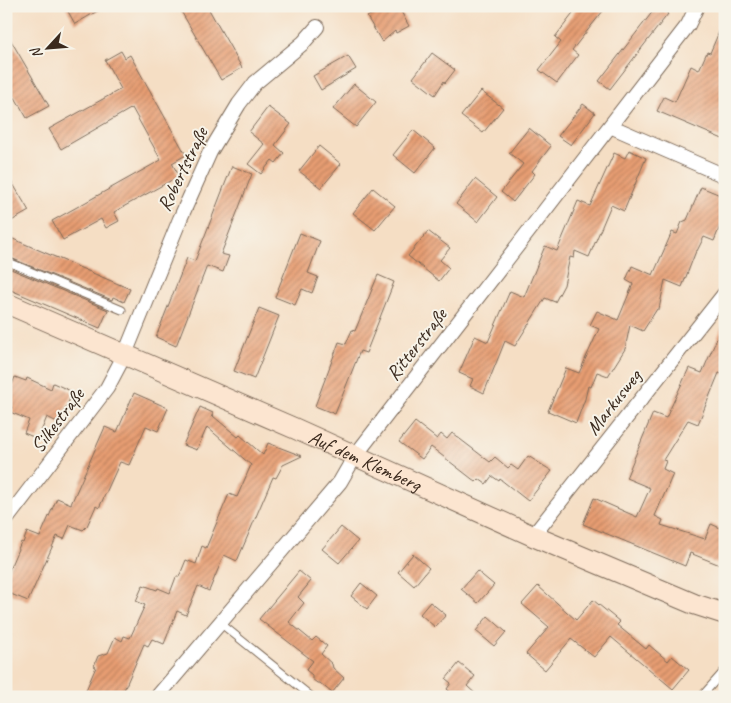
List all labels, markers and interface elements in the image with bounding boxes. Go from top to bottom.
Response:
north arrow [22,22,72,72]
text: N [26,44,46,61]
street label: Robertstraße [152,122,214,215]
street label: Ritterstraße [380,302,453,385]
street label: Markusweg [580,363,648,440]
street label: Silkestraße [25,382,91,458]
street label: Auf dem Klemberg [305,424,427,498]

